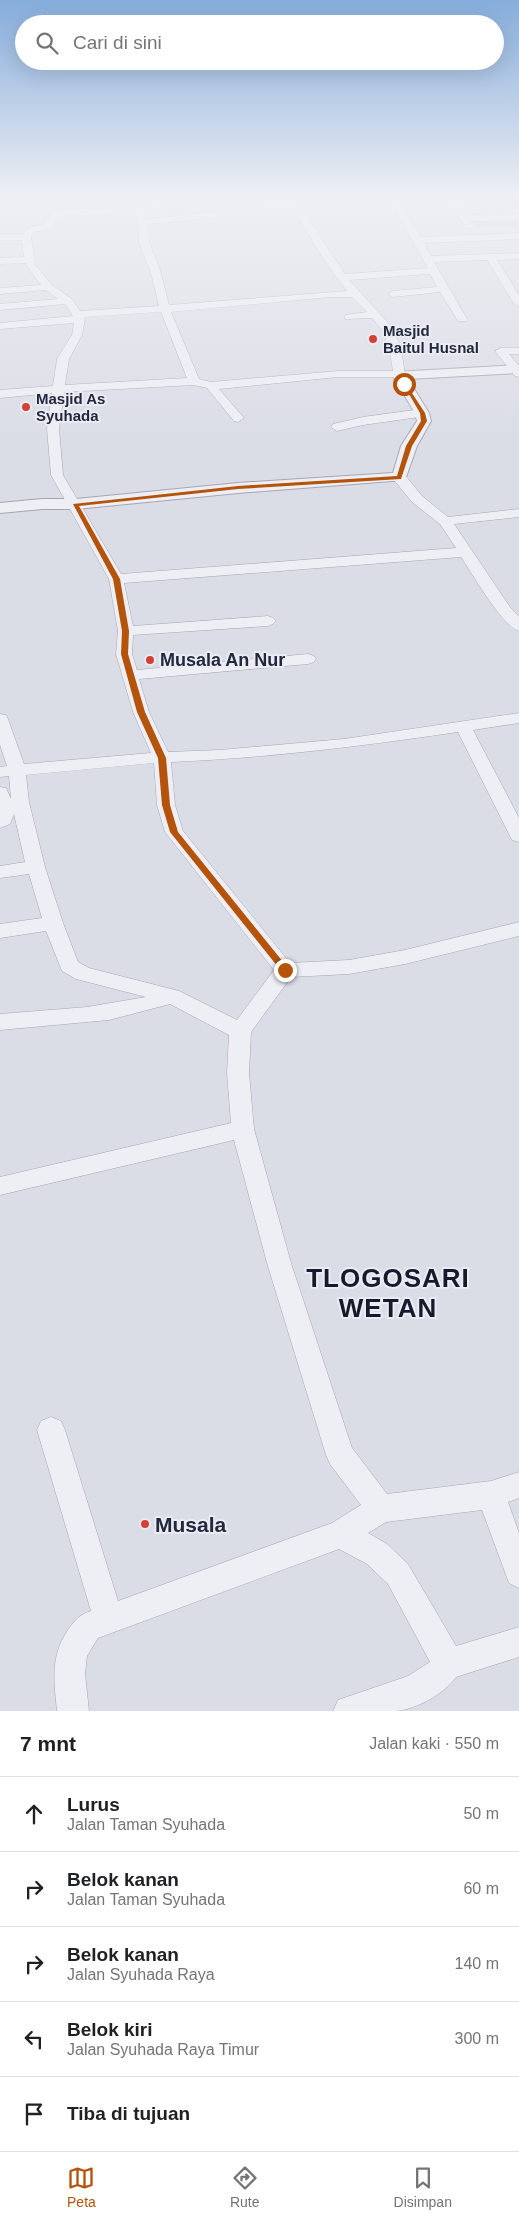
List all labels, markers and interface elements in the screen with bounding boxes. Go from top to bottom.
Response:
search box [15,15,504,70]
icon: search [33,29,61,57]
text: Cari di sini [73,32,162,53]
place label: Masjid Baitul Husnal [383,322,479,356]
marker: Masjid Baitul Husnal [367,333,379,345]
route start [393,373,416,396]
place label: Masjid As Syuhada [36,390,105,424]
marker: Masjid As Syuhada [20,401,32,413]
place label: Musala An Nur [160,650,285,670]
marker: Musala An Nur [144,654,156,666]
route end [274,959,297,982]
district label: TLOGOSARI WETAN [306,1263,470,1323]
place label: Musala [155,1513,227,1536]
marker: Musala [139,1518,151,1530]
text: 7 mnt [20,1732,76,1755]
text: Jalan kaki · 550 m [369,1735,499,1752]
text: Lurus [67,1794,120,1815]
icon: ahead [20,1800,48,1828]
text: 50 m [463,1805,499,1822]
text: Jalan Taman Syuhada [67,1816,225,1833]
text: Belok kanan [67,1869,179,1890]
icon: right [20,1875,48,1903]
text: 60 m [463,1880,499,1897]
text: Jalan Taman Syuhada [67,1891,225,1908]
text: Belok kanan [67,1944,179,1965]
icon: right [20,1950,48,1978]
text: 140 m [455,1955,499,1972]
text: Jalan Syuhada Raya [67,1966,215,1983]
text: Belok kiri [67,2019,153,2040]
icon: left [20,2025,48,2053]
text: 300 m [455,2030,499,2047]
text: Jalan Syuhada Raya Timur [67,2041,259,2058]
icon: arrive [20,2100,48,2128]
text: Tiba di tujuan [67,2103,190,2124]
tab: Peta [67,2164,96,2210]
tab: Rute [230,2164,260,2210]
tab: Disimpan [394,2164,452,2210]

